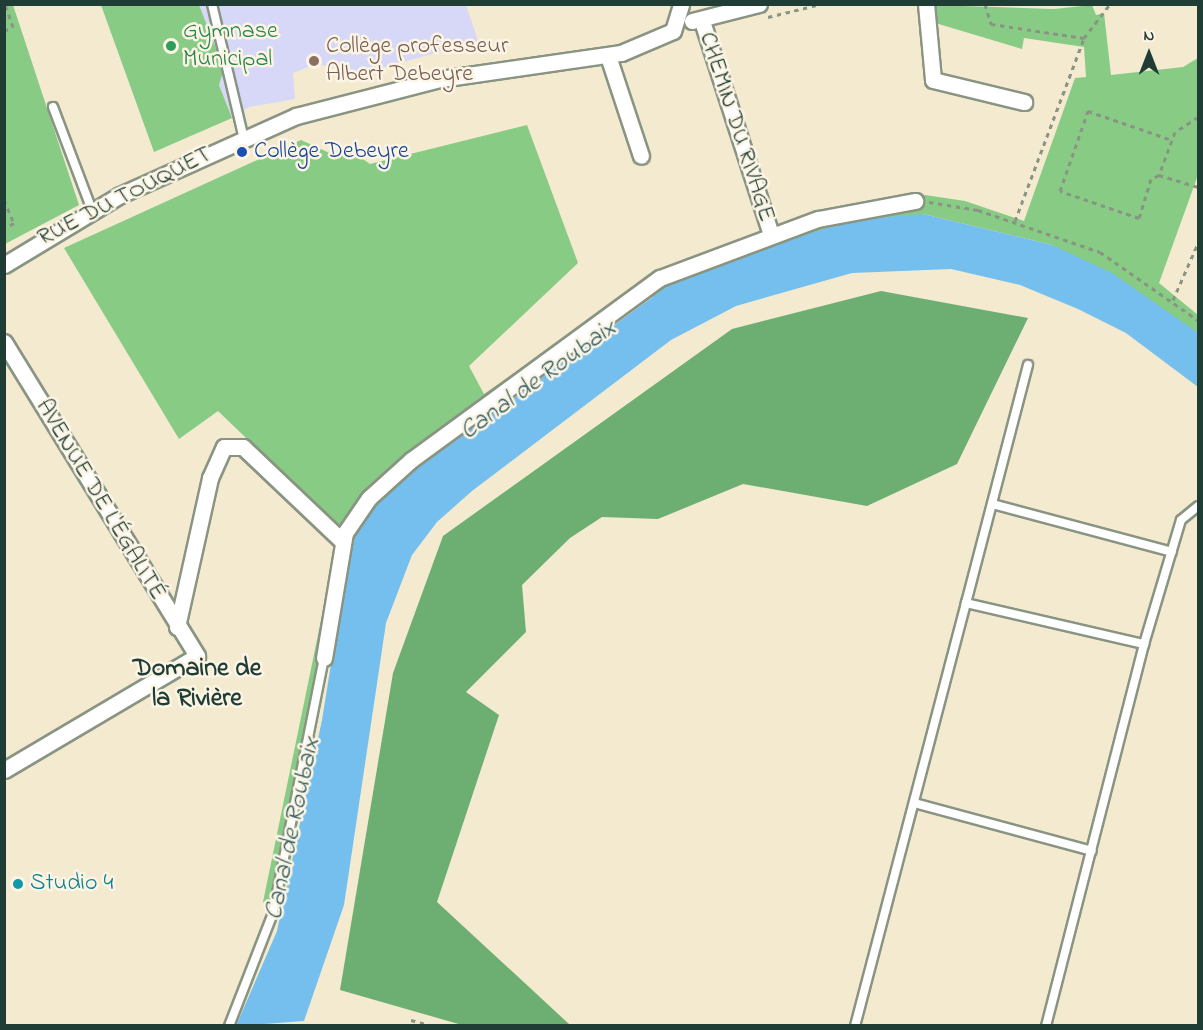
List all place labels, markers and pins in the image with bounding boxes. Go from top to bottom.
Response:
place label: Gymnase Municipal [183,18,278,74]
place label: Collège professeur Albert Debeyre [326,33,508,89]
marker: Gymnase Municipal [164,39,178,53]
marker: Collège professeur Albert Debeyre [307,54,321,68]
place label: Collège Debeyre [254,138,409,166]
marker: Collège Debeyre [235,145,249,159]
place label: Studio 4 [30,870,113,898]
marker: Studio 4 [11,877,25,891]

